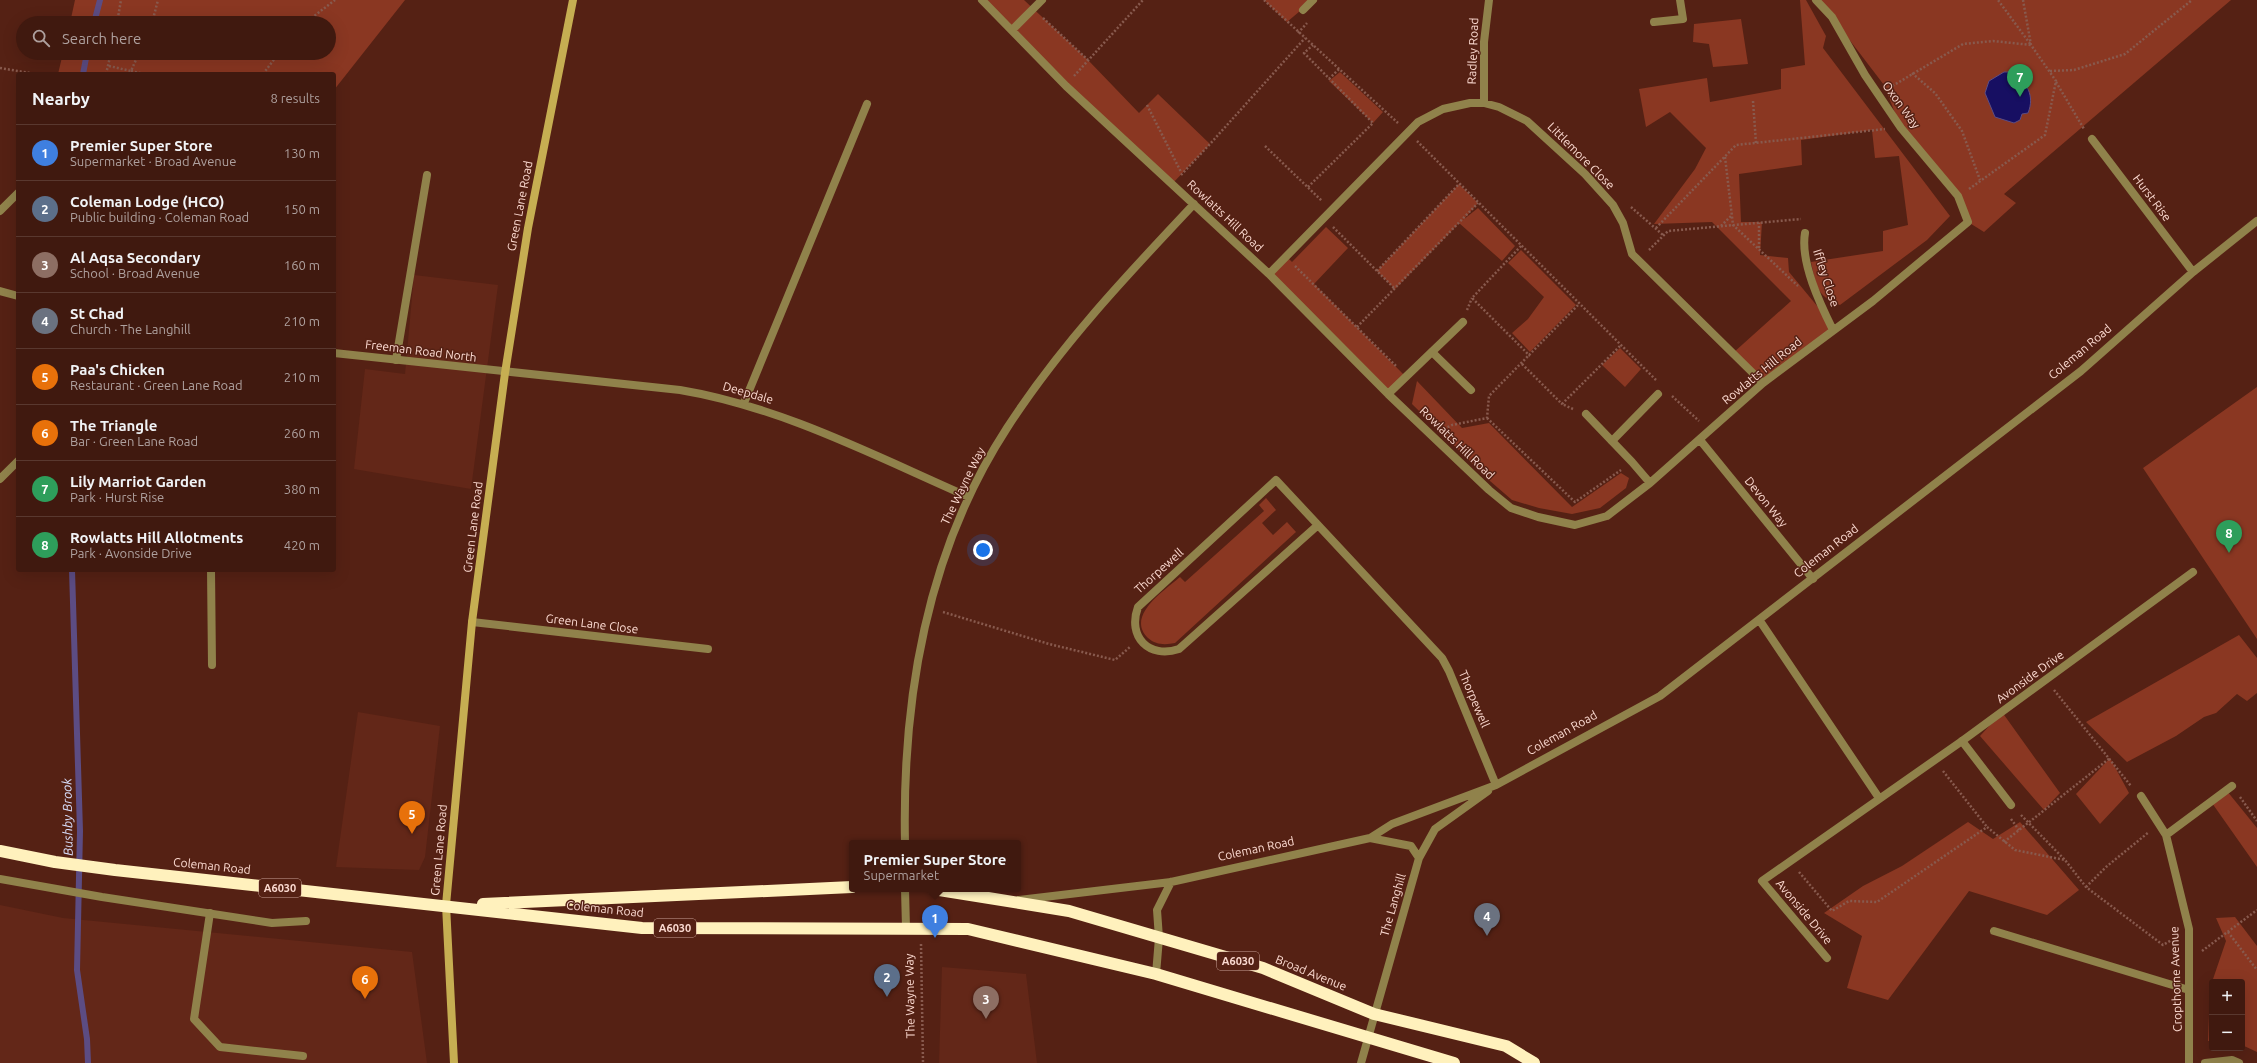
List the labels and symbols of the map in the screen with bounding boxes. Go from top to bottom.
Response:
street label: Radley Road [1465,17,1480,84]
pin: 7 [2007,64,2033,97]
street label: Oxon Way [1880,79,1923,131]
street label: Littlemore Close [1545,120,1617,192]
street label: Green Lane Road [504,160,535,252]
street label: Hurst Rise [2131,172,2174,223]
street label: Rowlatts Hill Road [1185,177,1266,254]
street label: Iffley Close [1811,247,1842,308]
street label: Coleman Road [2046,322,2114,382]
street label: Rowlatts Hill Road [1719,335,1804,407]
street label: Freeman Road North [365,337,478,364]
street label: Deepdale [721,379,775,406]
street label: Rowlatts Hill Road [1417,404,1497,482]
street label: The Wayne Way [938,445,987,527]
street label: Devon Way [1742,474,1791,529]
street label: Green Lane Road [460,481,485,573]
pin: 8 [2216,520,2242,553]
street label: Coleman Road [1791,521,1860,580]
your location [973,540,993,560]
street label: Thorpewell [1132,545,1186,596]
street label: Green Lane Close [545,611,639,636]
street label: Avonside Drive [1993,648,2066,705]
street label: Thorpewell [1457,668,1492,729]
street label: Coleman Road [1525,708,1599,757]
water label: Bushby Brook [59,778,75,856]
pin: 5 [399,801,425,834]
street label: Green Lane Road [428,804,449,896]
street label: Coleman Road [1216,834,1295,863]
street label: Coleman Road [173,855,251,876]
street label: The Langhill [1377,872,1408,938]
street label: Avonside Drive [1774,877,1835,947]
road number: A6030 [259,879,301,897]
street label: Coleman Road [566,898,644,919]
pin: 4 [1474,903,1500,936]
pin: 1 [922,905,948,938]
road number: A6030 [654,919,696,937]
street label: Cropthorne Avenue [2167,926,2184,1032]
road number: A6030 [1217,952,1259,970]
street label: Broad Avenue [1274,952,1349,993]
street label: The Wayne Way [902,953,917,1038]
pin: 2 [874,964,900,997]
pin: 6 [352,966,378,999]
pin: 3 [973,986,999,1019]

